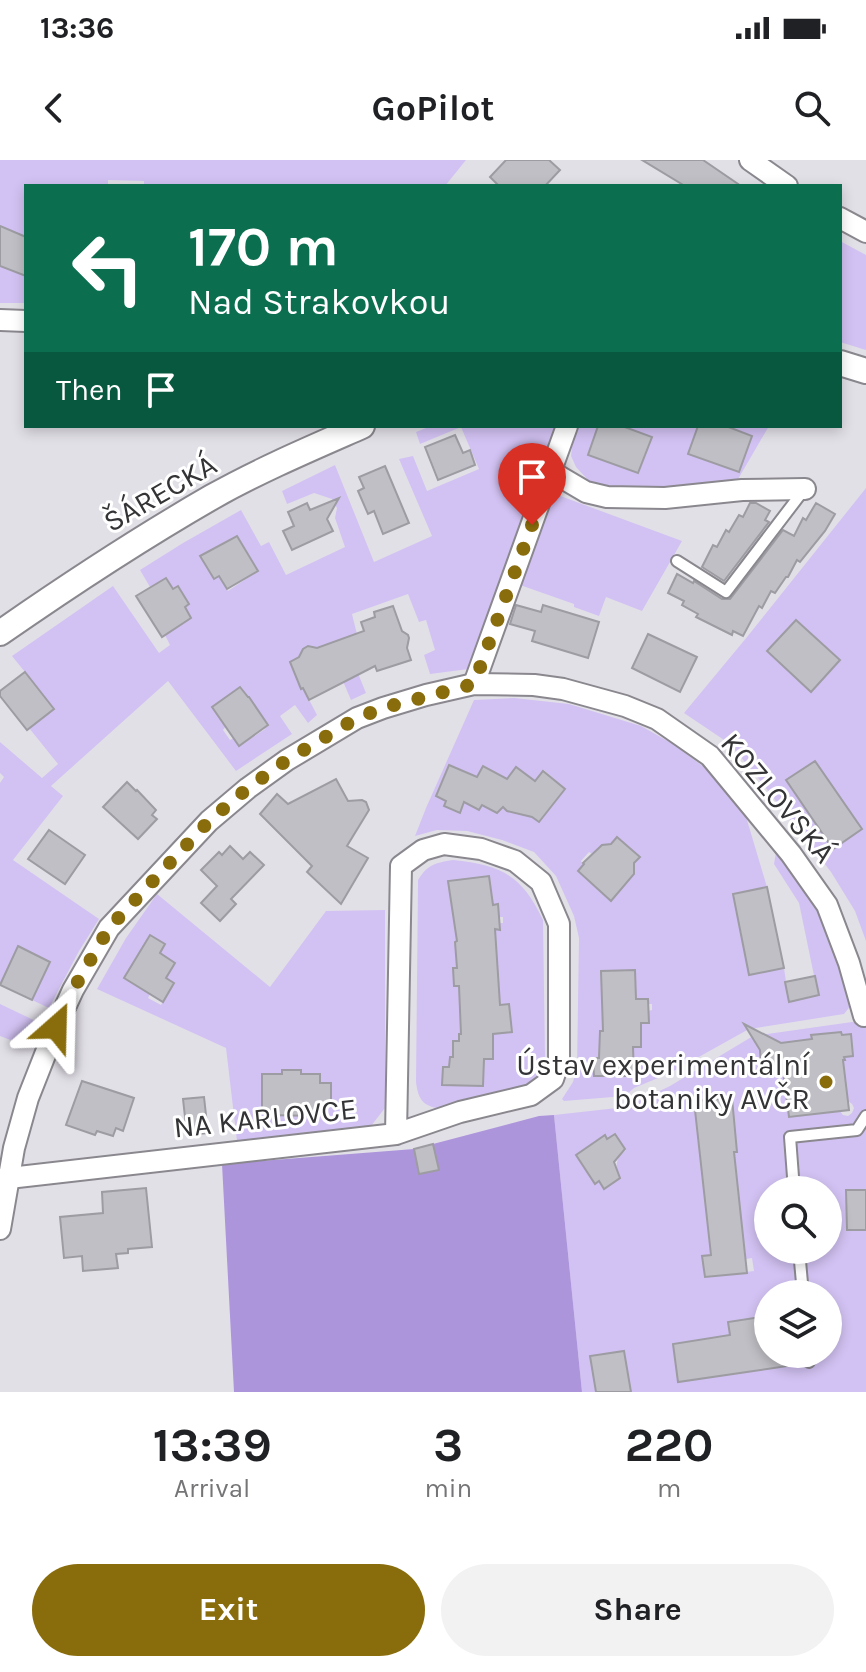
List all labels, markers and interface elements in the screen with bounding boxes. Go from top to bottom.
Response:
text: 13:36 [40,10,114,46]
icon: back [32,86,76,130]
icon: search [790,86,834,130]
text: GoPilot [372,87,495,129]
text: 170 m [188,214,339,279]
icon: left [56,216,160,320]
text: Nad Strakovkou [188,281,450,323]
icon: arrive [139,368,183,412]
text: Then [56,372,123,408]
pin [498,443,566,525]
street label: ŠÁRECKÁ [97,446,223,540]
icon: arrive [510,455,554,499]
street label: KOZLOVSKÁ [713,726,843,870]
position arrow [14,985,98,1069]
place label: Ústav experimentální botaniky AVČR [516,1047,810,1117]
marker: Ústav experimentální botaniky AVČR [817,1073,835,1091]
street label: NA KARLOVCE [172,1090,358,1146]
map controls [754,1176,842,1368]
button: search [754,1176,842,1264]
button: layers [754,1280,842,1368]
text: 13:39 [153,1417,272,1473]
text: 3 [433,1417,463,1473]
text: 220 [625,1417,713,1473]
text: Arrival [174,1473,250,1504]
text: min [424,1473,472,1504]
text: m [657,1473,681,1504]
button: Exit [32,1564,425,1656]
button: Share [441,1564,834,1656]

